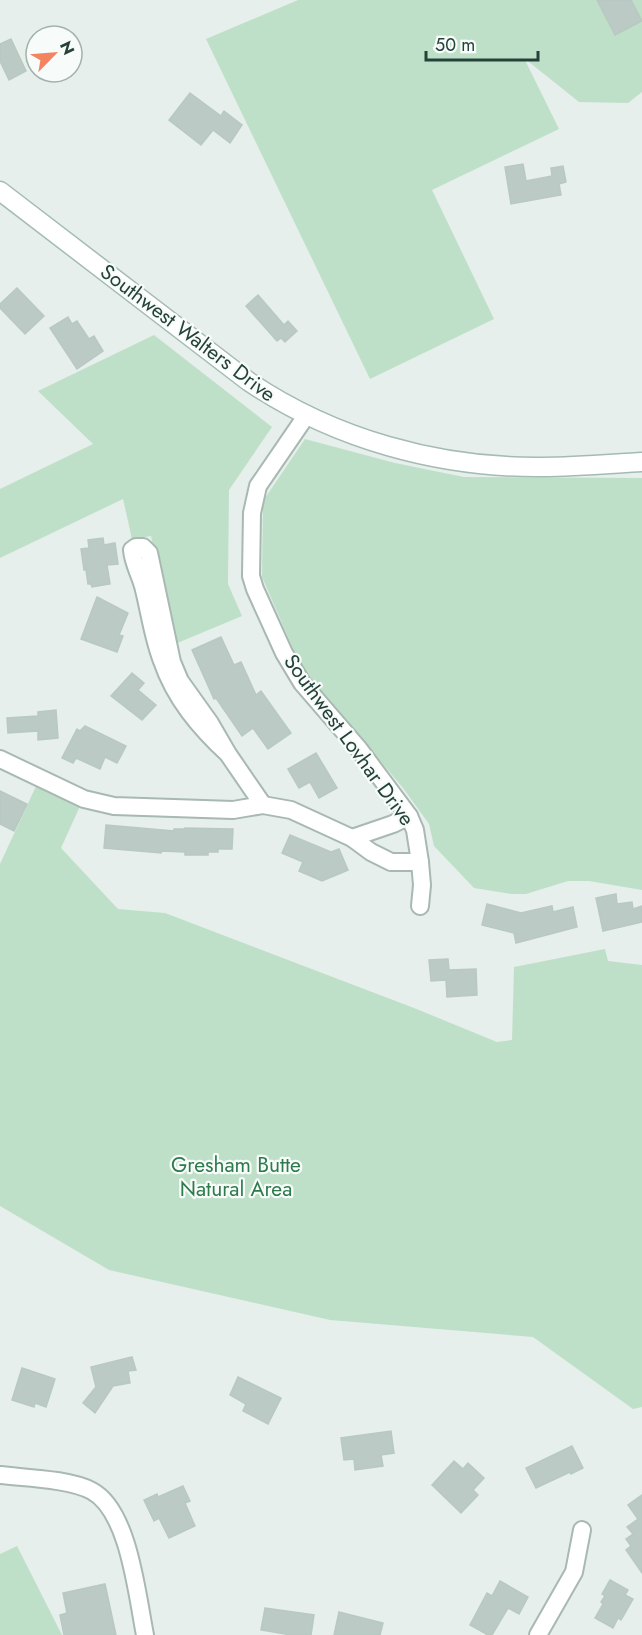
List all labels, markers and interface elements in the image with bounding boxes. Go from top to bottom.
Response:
north arrow [24,24,84,84]
scale bar [426,24,538,62]
text: 50 m [435,32,475,58]
text: N [54,37,80,58]
street label: Southwest Walters Drive [94,257,282,409]
street label: Southwest Lovhar Drive [276,648,422,832]
park label: Gresham Butte Natural Area [171,1150,301,1204]

